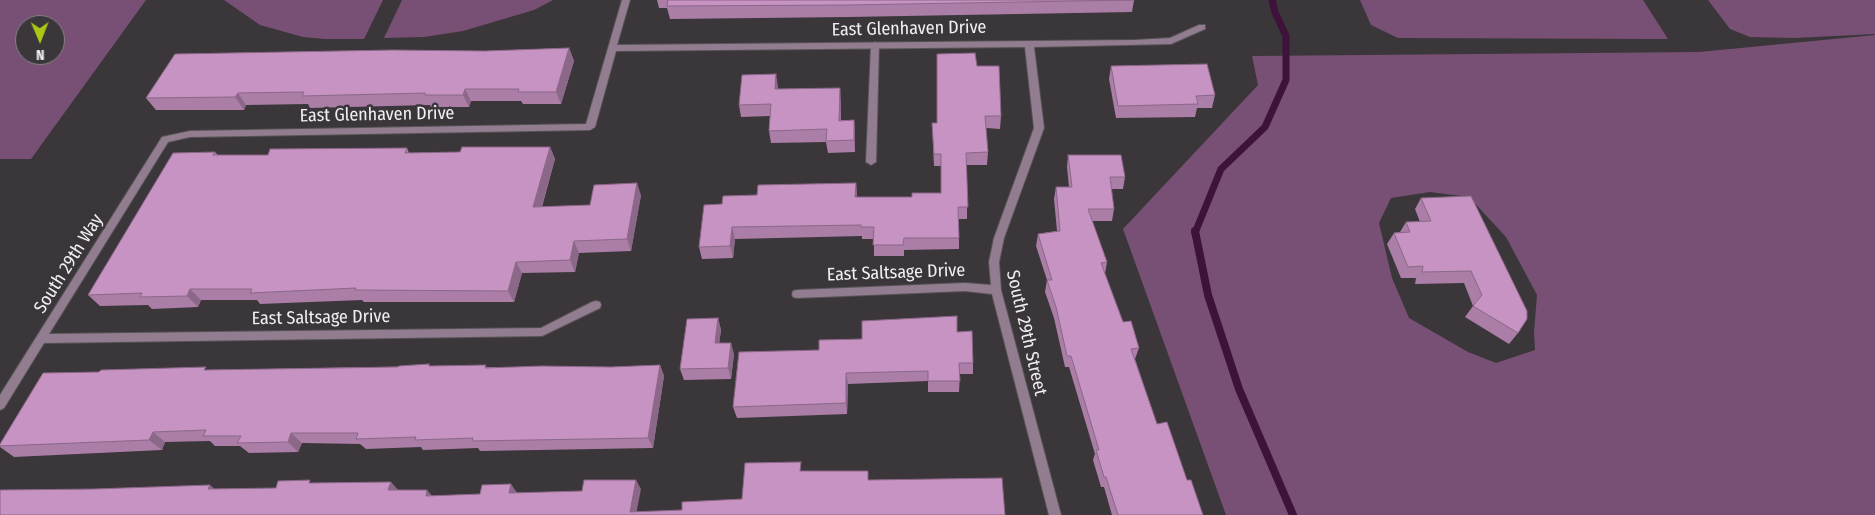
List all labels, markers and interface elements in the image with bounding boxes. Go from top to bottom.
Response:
north arrow [15,15,65,65]
street label: East Glenhaven Drive [831,17,987,41]
text: N [36,46,45,63]
street label: East Glenhaven Drive [299,103,455,127]
street label: South 29th Way [30,210,108,318]
street label: East Saltsage Drive [826,260,966,286]
street label: South 29th Street [1001,268,1051,398]
street label: East Saltsage Drive [252,306,390,330]

